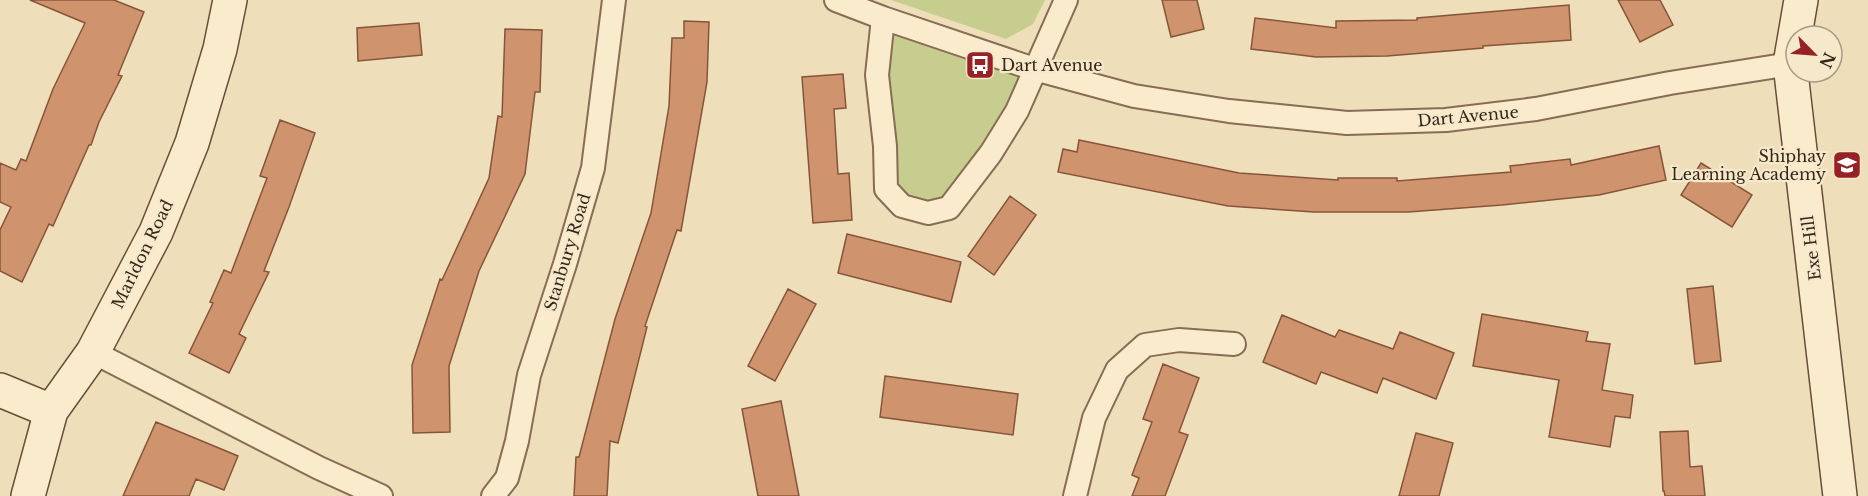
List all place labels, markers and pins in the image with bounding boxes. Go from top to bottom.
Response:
bus stop icon: Dart Avenue [964,49,996,81]
place label: Dart Avenue [1001,55,1102,75]
place label: Shiphay Learning Academy [1671,146,1827,184]
school or university icon: Shiphay Learning Academy [1831,149,1863,181]

